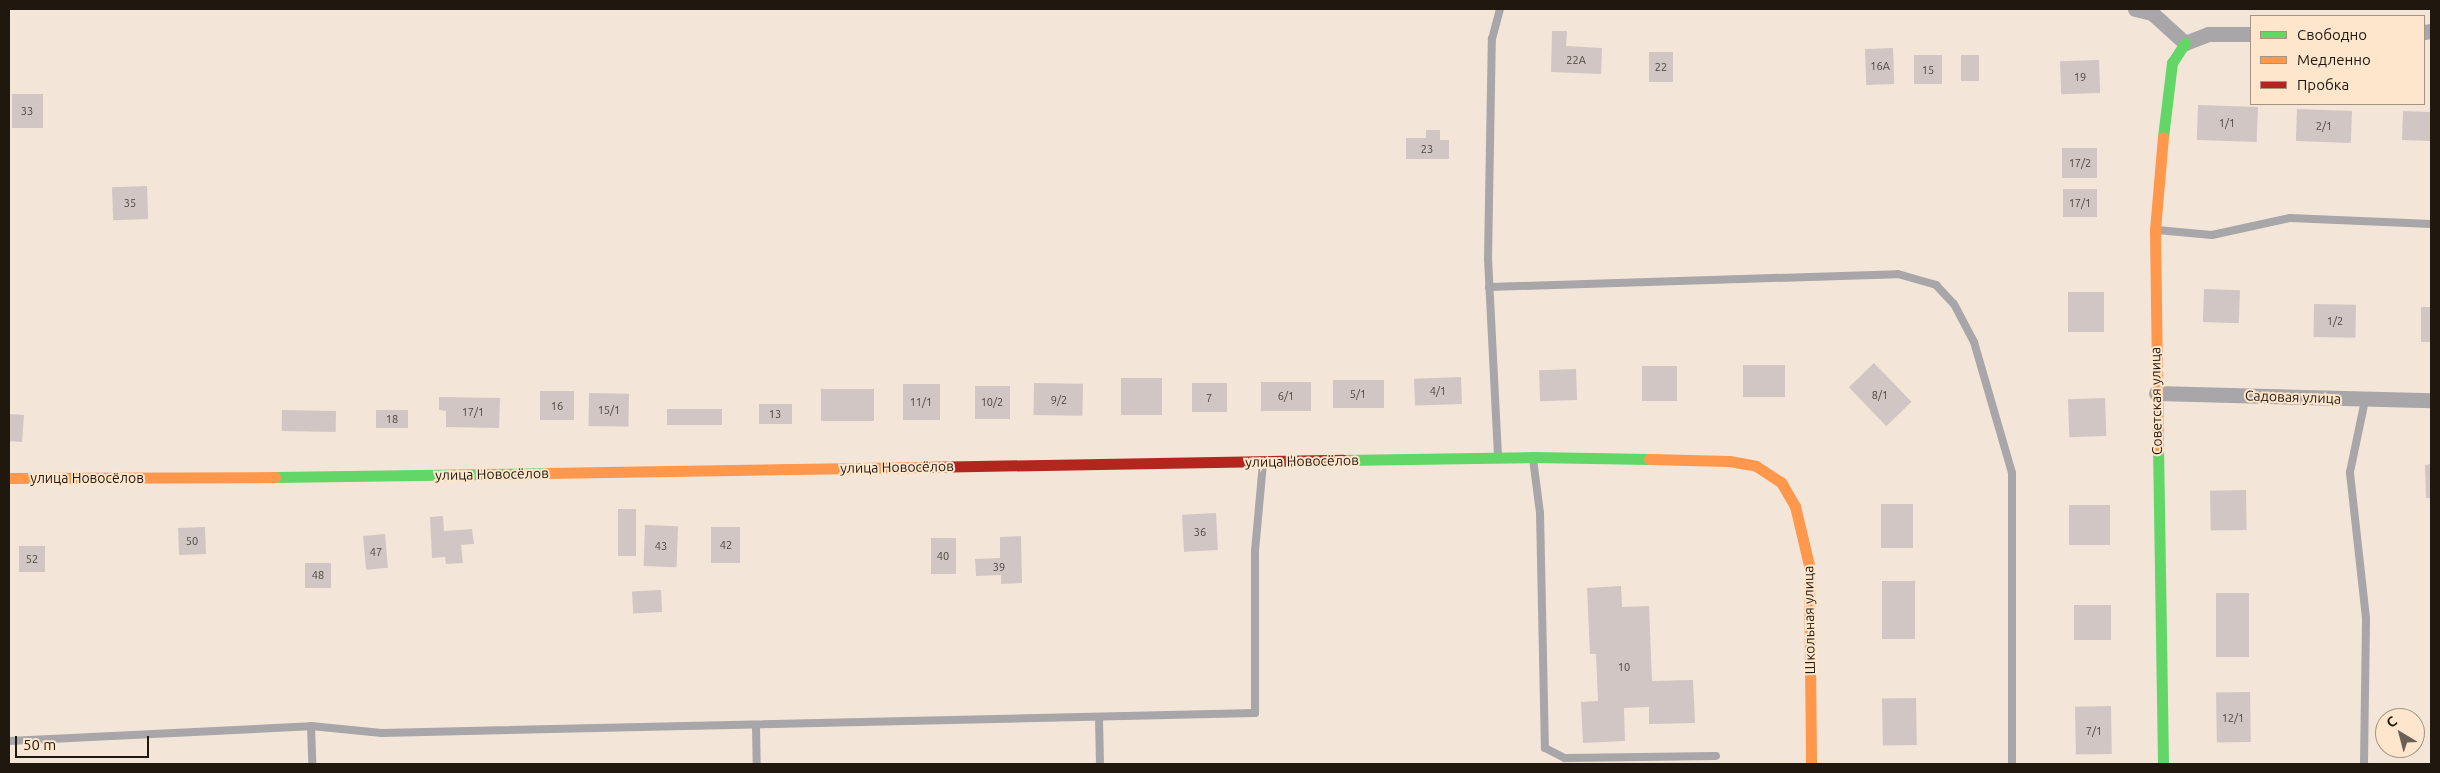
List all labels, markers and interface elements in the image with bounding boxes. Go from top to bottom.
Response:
legend [2250,15,2425,105]
text: Свободно [2297,26,2367,43]
text: Медленно [2297,51,2371,68]
house number: 22А [1566,53,1586,67]
house number: 16А [1870,59,1890,73]
house number: 22 [1655,60,1667,74]
house number: 15 [1922,63,1934,77]
house number: 19 [2074,70,2086,84]
text: Пробка [2297,76,2349,93]
house number: 33 [21,104,33,118]
house number: 1/1 [2219,116,2235,130]
house number: 2/1 [2316,119,2332,133]
house number: 23 [1421,142,1433,156]
house number: 17/2 [2069,156,2091,170]
house number: 35 [124,196,136,210]
house number: 17/1 [2069,196,2091,210]
house number: 1/2 [2327,314,2343,328]
street label: Советская улица [2147,347,2165,455]
house number: 4/1 [1430,384,1446,398]
house number: 5/1 [1350,387,1366,401]
street label: Садовая улица [2245,387,2341,407]
house number: 8/1 [1872,388,1888,402]
house number: 6/1 [1278,389,1294,403]
house number: 7 [1206,391,1212,405]
house number: 9/2 [1051,393,1067,407]
house number: 11/1 [910,395,932,409]
house number: 10/2 [981,395,1003,409]
house number: 16 [551,399,563,413]
house number: 15/1 [598,403,620,417]
house number: 17/1 [462,405,484,419]
house number: 13 [769,407,781,421]
house number: 18 [386,412,398,426]
street label: улица Новосёлов [1245,452,1359,470]
street label: улица Новосёлов [840,458,954,476]
street label: улица Новосёлов [435,465,549,483]
street label: улица Новосёлов [30,470,144,486]
house number: 36 [1194,525,1206,539]
house number: 50 [186,534,198,548]
house number: 42 [720,538,732,552]
house number: 43 [655,539,667,553]
house number: 47 [370,545,382,559]
house number: 40 [937,549,949,563]
house number: 52 [26,552,38,566]
house number: 39 [993,560,1005,574]
street label: Школьная улица [1800,566,1818,674]
house number: 48 [312,568,324,582]
house number: 10 [1618,660,1630,674]
north arrow [2375,708,2425,758]
house number: 12/1 [2222,711,2244,725]
text: С [2383,713,2400,731]
house number: 7/1 [2086,724,2102,738]
scale bar [18,726,151,758]
text: 50 m [23,736,56,753]

